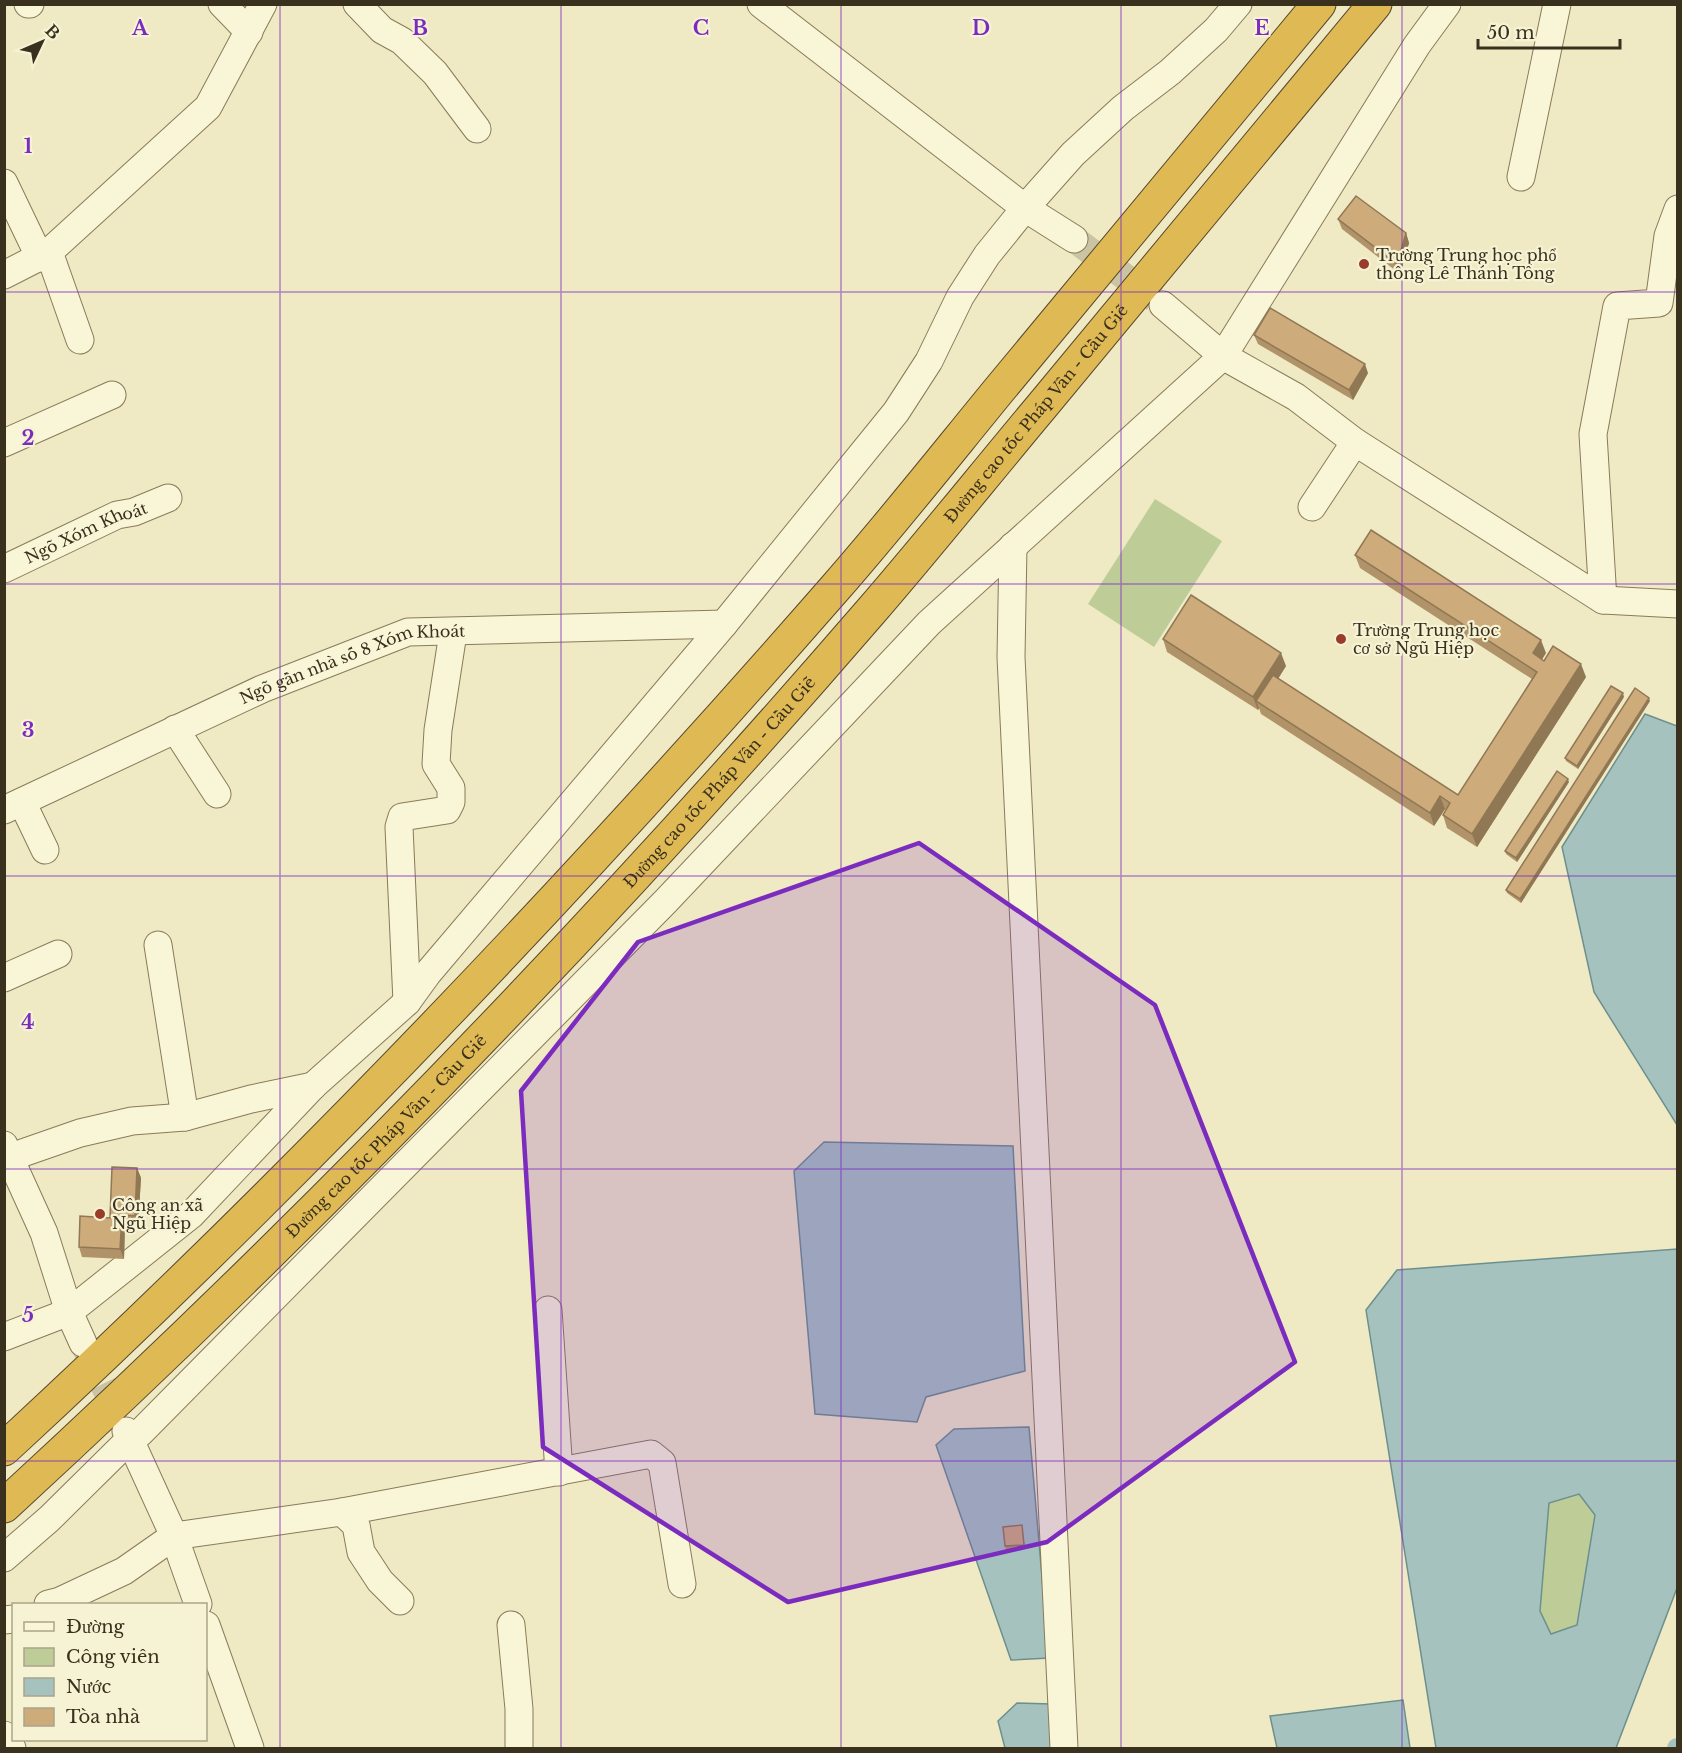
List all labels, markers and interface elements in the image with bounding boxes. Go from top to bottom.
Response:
north arrow [12,12,72,72]
scale bar [1478,12,1620,50]
text: A [131,16,149,40]
text: B [412,16,428,40]
text: C [693,16,709,40]
text: D [972,16,990,40]
text: E [1254,16,1270,40]
text: B [41,20,65,43]
text: 50 m [1487,22,1535,44]
text: 1 [24,134,33,158]
place label: Trường Trung học phổ thông Lê Thánh Tông [1376,245,1557,283]
marker: Trường Trung học phổ thông Lê Thánh Tông [1357,257,1371,271]
street label: Đường cao tốc Pháp Vân - Cầu Giẽ [940,300,1132,527]
text: 2 [21,426,35,450]
street label: Ngõ Xóm Khoát [21,498,150,568]
place label: Trường Trung học cơ sở Ngũ Hiệp [1353,620,1500,658]
street label: Ngõ gần nhà số 8 Xóm Khoát [236,621,465,708]
marker: Trường Trung học cơ sở Ngũ Hiệp [1334,632,1348,646]
street label: Đường cao tốc Pháp Vân - Cầu Giẽ [619,672,819,892]
text: 3 [22,718,34,742]
text: 4 [21,1010,35,1034]
street label: Đường cao tốc Pháp Vân - Cầu Giẽ [282,1030,491,1242]
place label: Công an xã Ngũ Hiệp [112,1195,203,1233]
marker: Công an xã Ngũ Hiệp [93,1207,107,1221]
text: 5 [22,1303,34,1327]
legend [12,1603,207,1741]
text: Đường [66,1616,125,1638]
text: Công viên [66,1646,160,1668]
text: Nước [66,1676,112,1698]
text: Tòa nhà [66,1706,140,1728]

